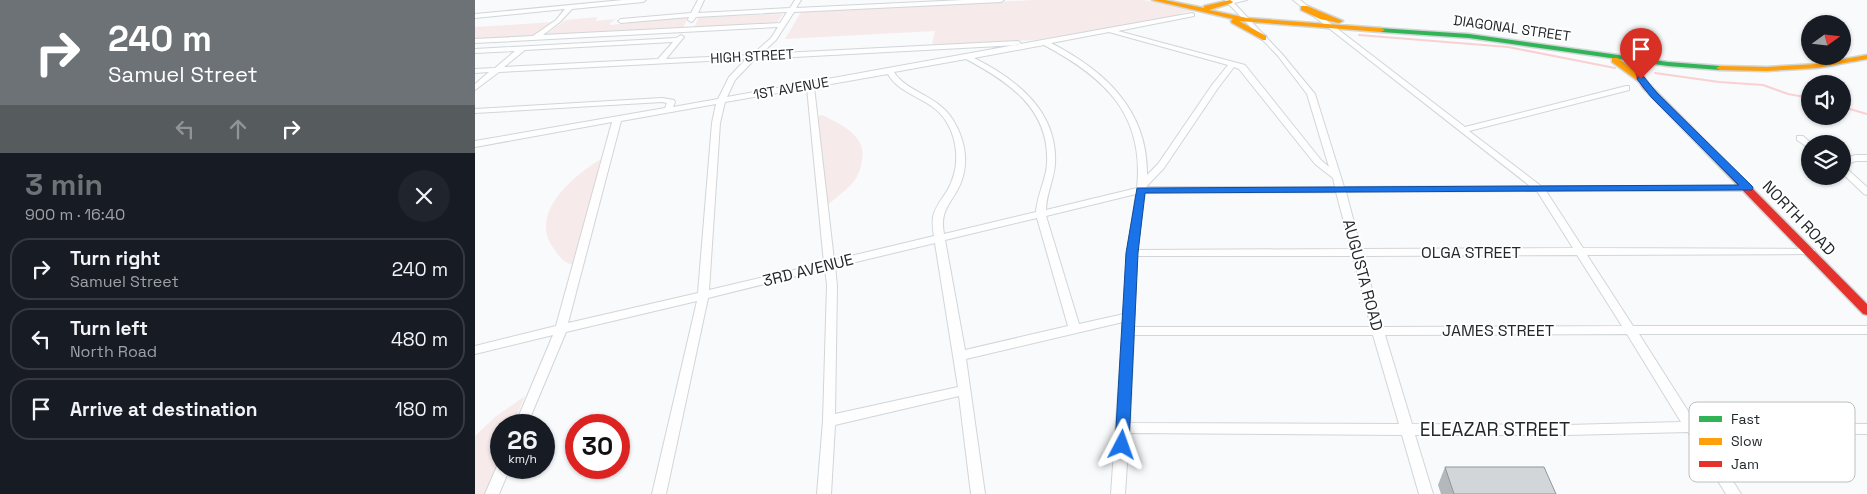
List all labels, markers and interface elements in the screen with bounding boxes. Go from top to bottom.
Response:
street label: DIAGONAL STREET [1452,11,1572,45]
north arrow [1801,15,1851,65]
map controls [1801,15,1851,185]
text: 240 m [108,17,212,61]
icon: right [25,20,90,85]
pin [1620,28,1662,79]
icon: arrive [1627,35,1655,63]
street label: HIGH STREET [710,45,794,67]
text: Samuel Street [108,60,258,88]
street label: 1ST AVENUE [752,72,830,103]
button: sound [1801,75,1851,125]
icon: left [171,115,199,143]
icon: ahead [224,115,252,143]
icon: right [277,115,305,143]
button: layers [1801,135,1851,185]
text: 3 min [25,165,103,204]
button: close [398,170,450,222]
street label: NORTH ROAD [1758,176,1840,260]
text: 900 m · 16:40 [25,204,125,225]
street label: AUGUSTA ROAD [1338,217,1388,333]
street label: OLGA STREET [1421,242,1521,263]
text: Turn right [70,246,160,271]
street label: 3RD AVENUE [760,249,856,291]
icon: right [27,255,55,283]
text: 240 m [392,257,448,282]
text: Samuel Street [70,271,179,292]
text: Turn left [70,316,148,341]
street label: JAMES STREET [1442,320,1554,341]
icon: left [27,325,55,353]
text: 480 m [391,327,448,352]
text: North Road [70,341,157,362]
icon: arrive [27,395,55,423]
text: Arrive at destination [70,397,258,422]
text: 180 m [395,397,448,422]
legend [1689,402,1855,482]
text: Fast [1731,410,1760,428]
speed limit sign: 30 [565,414,630,479]
street label: ELEAZAR STREET [1420,417,1570,442]
position arrow [1095,418,1147,470]
text: 26 [507,424,538,456]
text: Slow [1731,432,1763,450]
text: km/h [508,451,537,467]
text: Jam [1731,455,1759,473]

